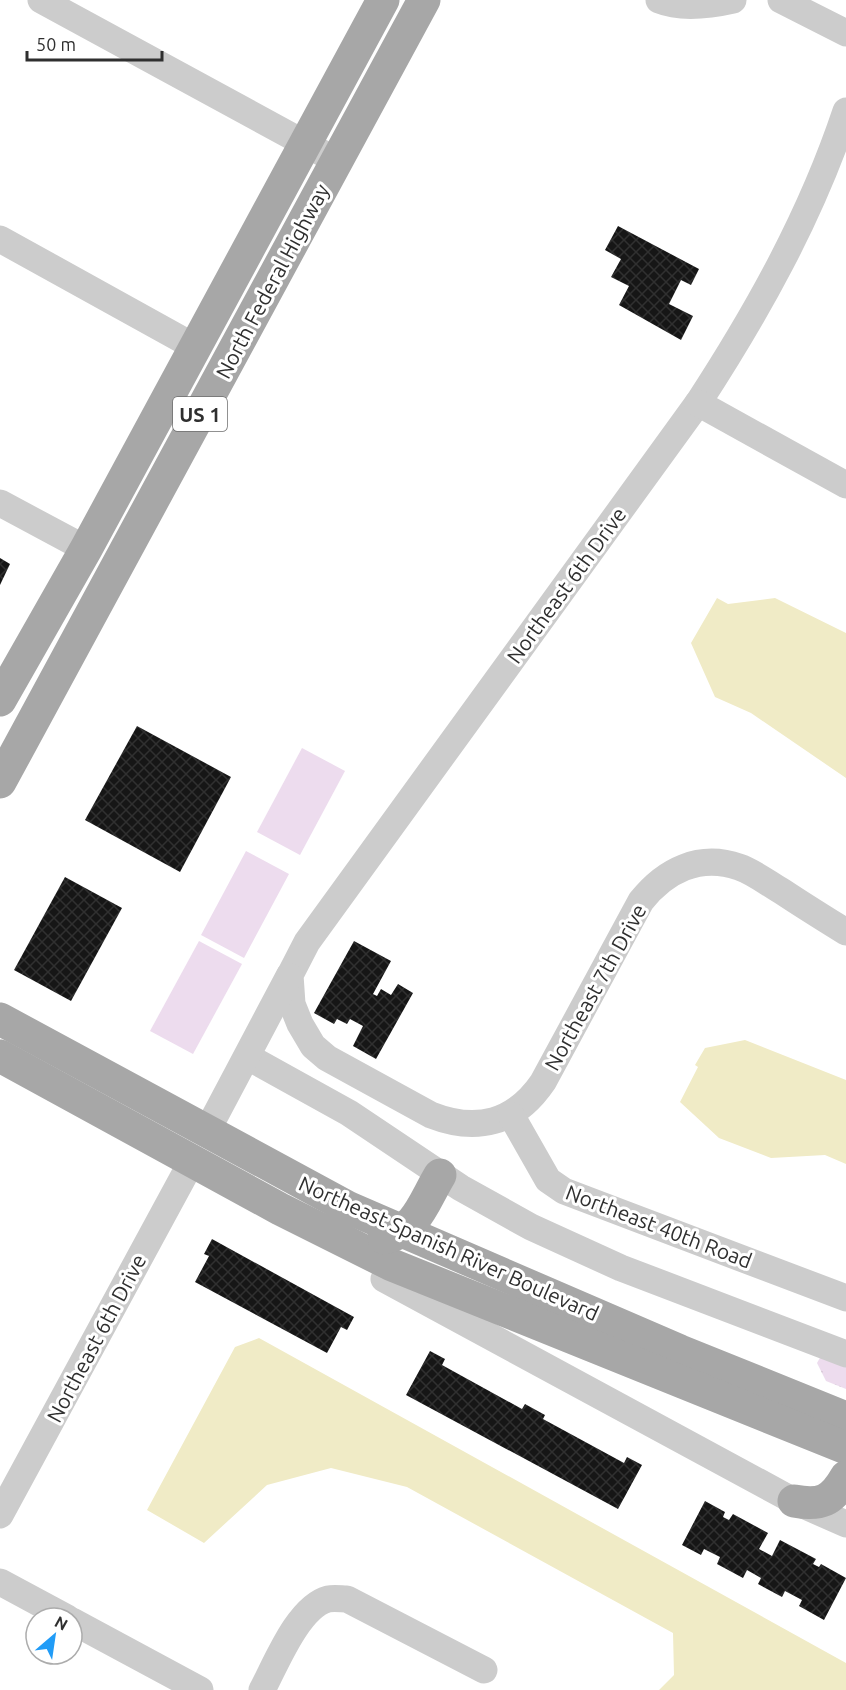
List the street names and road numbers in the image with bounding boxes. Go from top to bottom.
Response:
street label: North Federal Highway [211,180,333,382]
road number: US 1 [173,397,227,431]
street label: Northeast 6th Drive [501,502,631,668]
street label: Northeast 7th Drive [539,900,651,1074]
street label: Northeast Spanish River Boulevard [295,1171,603,1325]
street label: Northeast 40th Road [563,1179,755,1273]
street label: Northeast 6th Drive [42,1250,150,1426]

